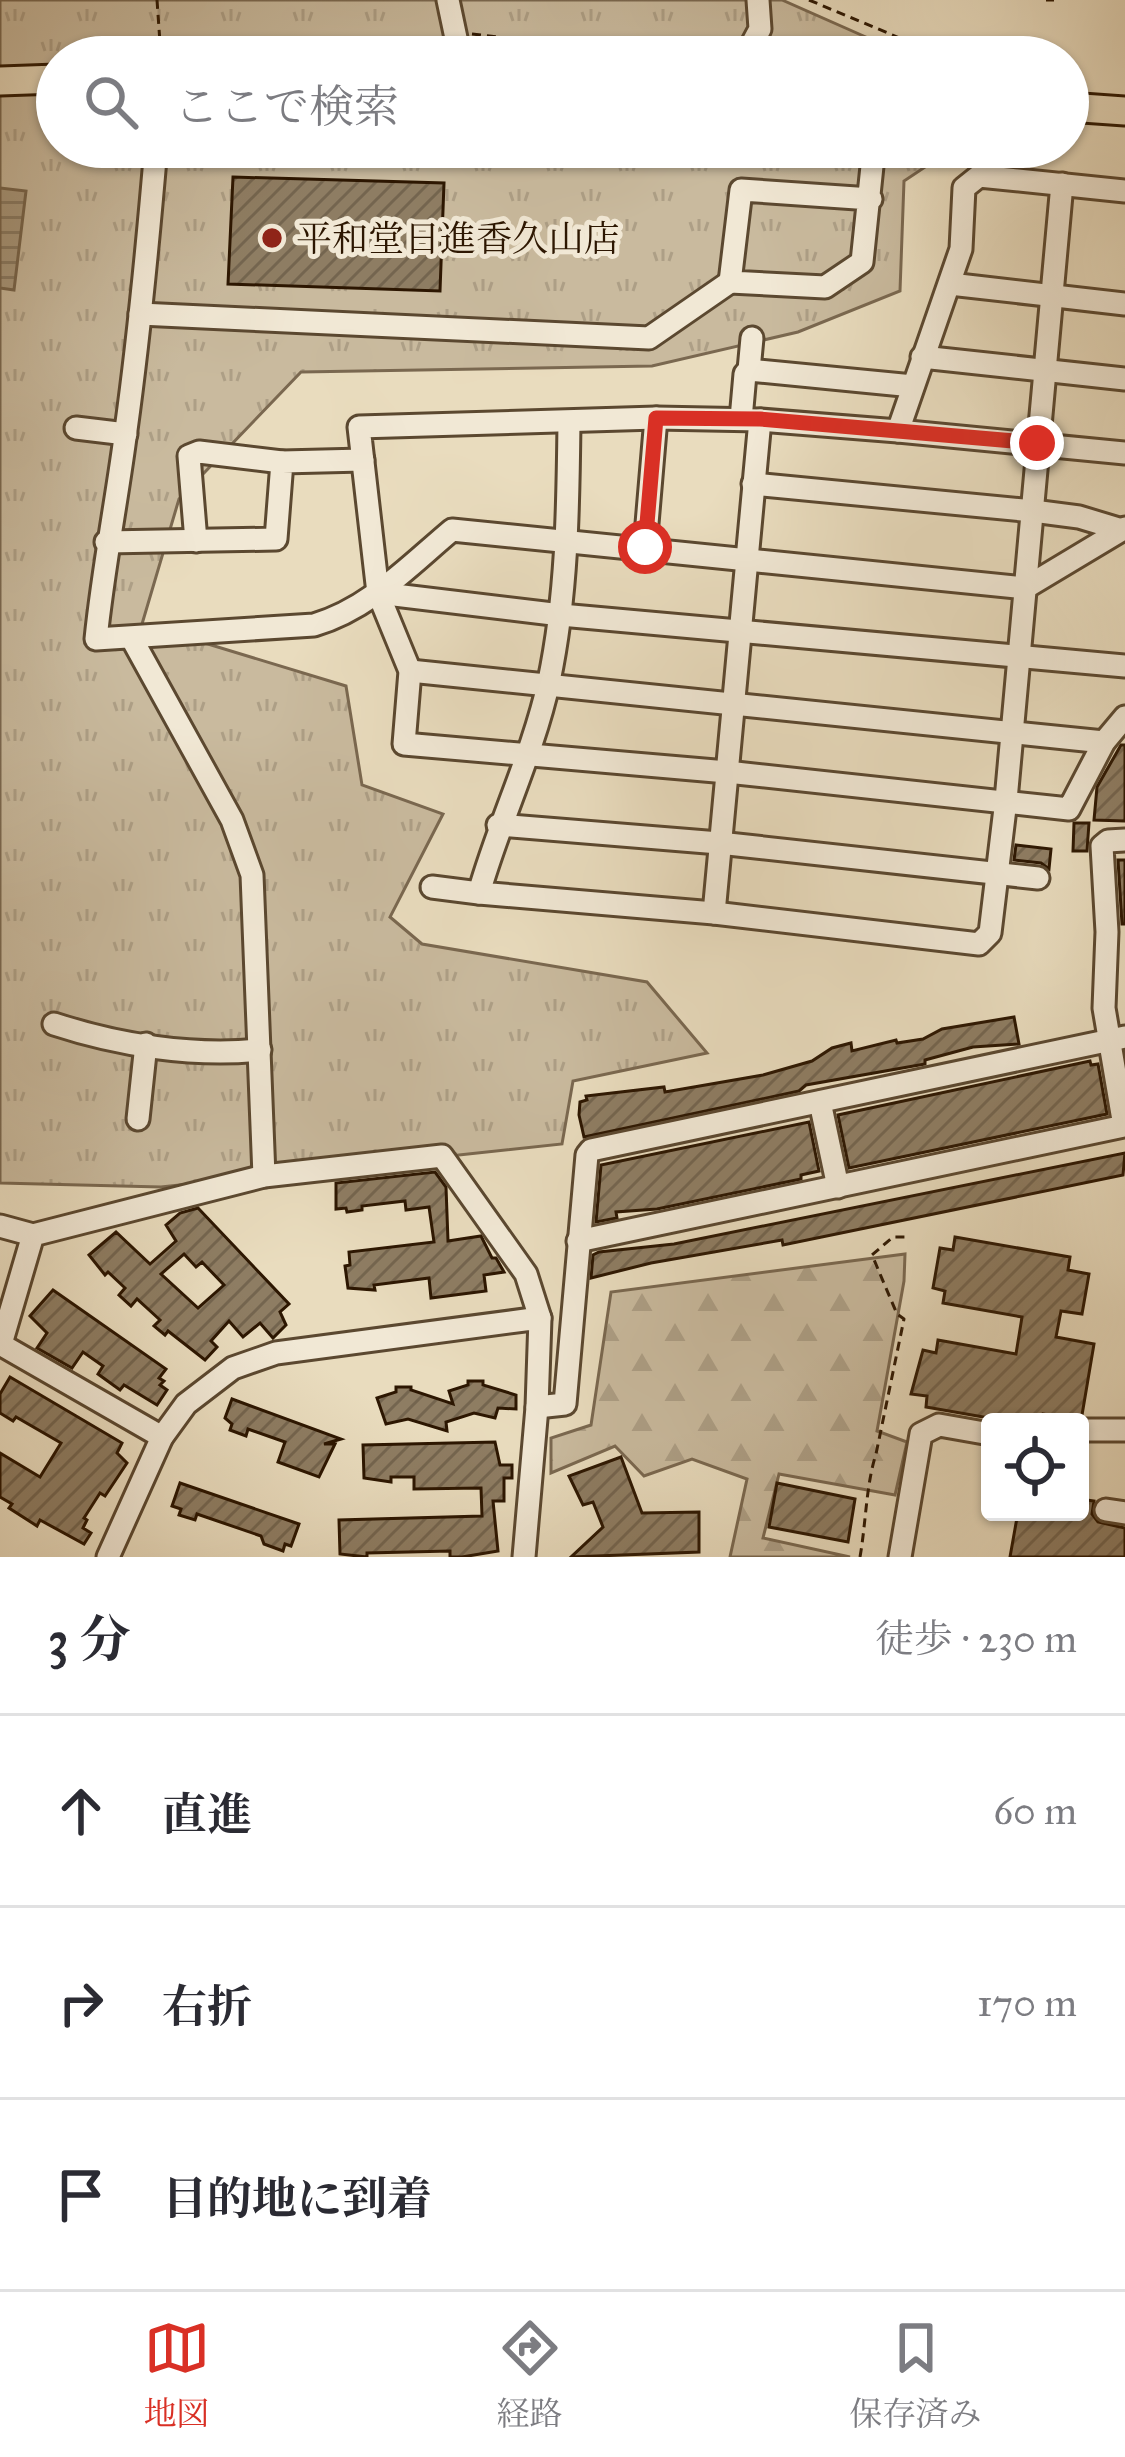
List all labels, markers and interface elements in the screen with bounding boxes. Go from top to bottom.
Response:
search box [36,36,1089,168]
icon: search [78,69,144,135]
text: ここで検索 [174,79,399,134]
place label: 平和堂日進香久山店 [296,217,620,261]
marker: 平和堂日進香久山店 [259,225,285,251]
route end [1010,416,1064,470]
route start [618,520,672,574]
map controls [981,1413,1089,1521]
button: locate [981,1413,1089,1521]
text: 3 分 [48,1609,130,1671]
text: 徒歩 · 230 m [875,1615,1077,1663]
icon: ahead [48,1778,114,1844]
text: 直進 [162,1787,252,1842]
text: 60 m [993,1787,1077,1835]
icon: right [48,1970,114,2036]
text: 右折 [162,1979,252,2034]
text: 170 m [977,1979,1077,2027]
icon: arrive [48,2162,114,2228]
text: 目的地に到着 [162,2171,432,2226]
tab: 地図 [144,2315,210,2434]
tab: 経路 [497,2315,563,2434]
tab: 保存済み [850,2315,982,2434]

